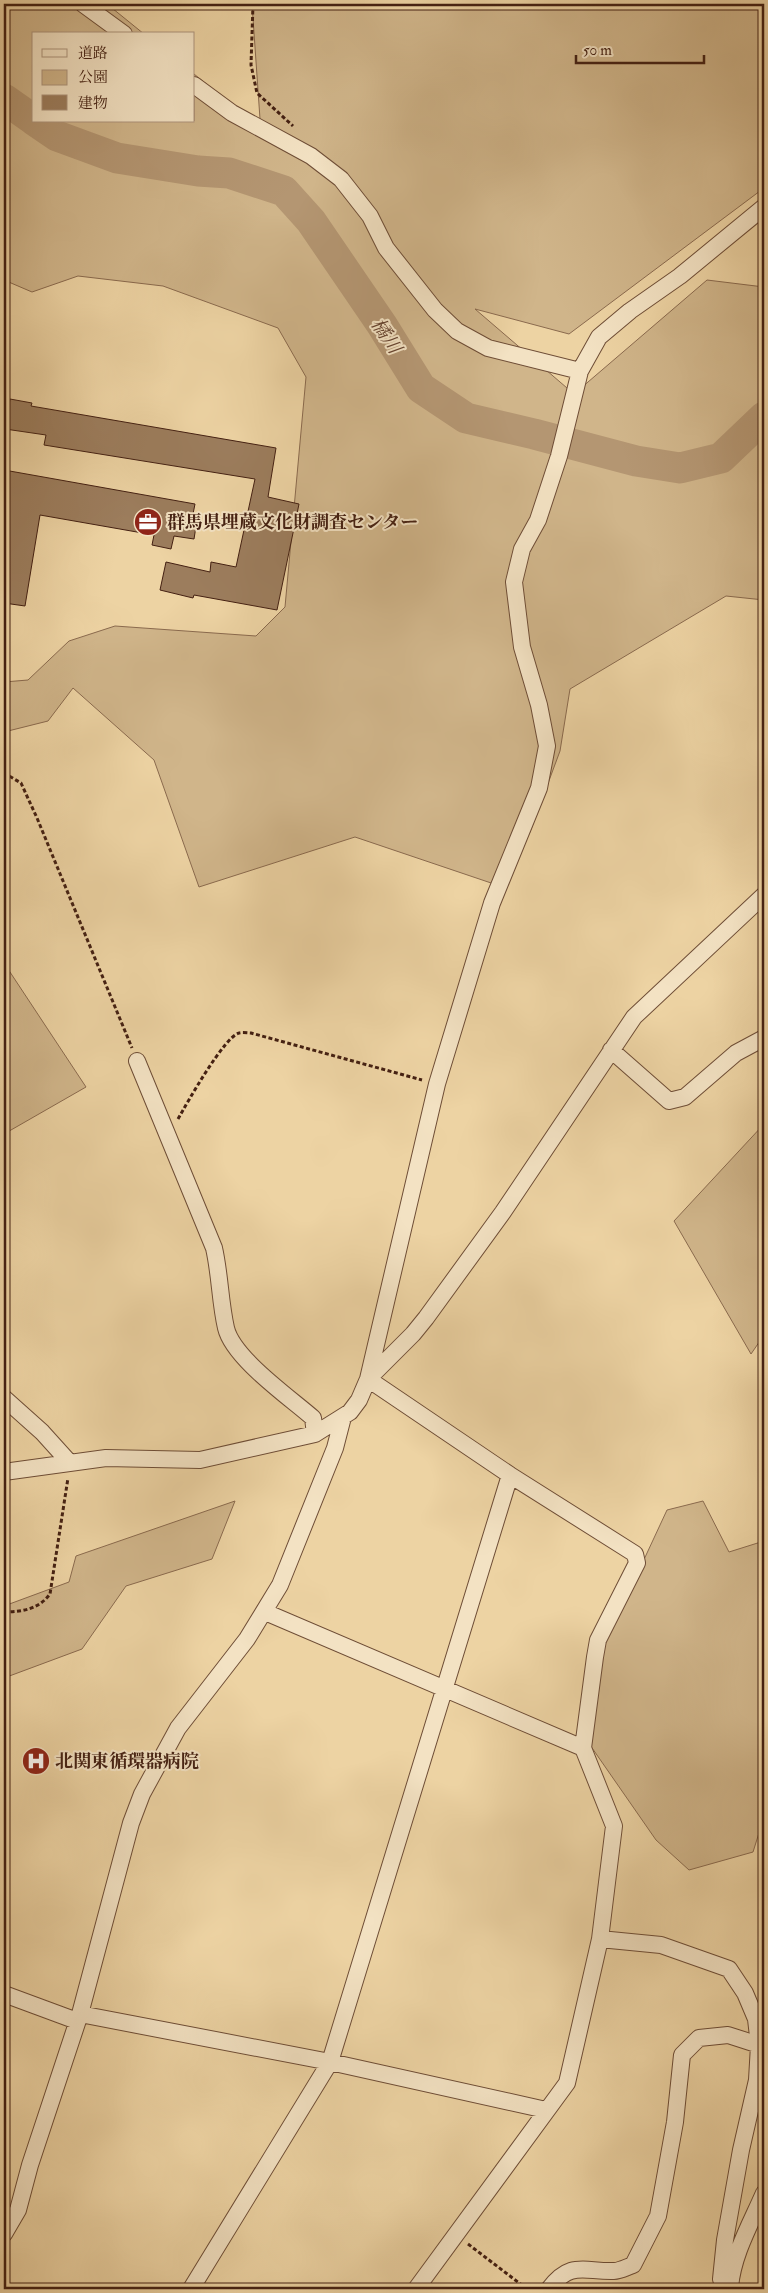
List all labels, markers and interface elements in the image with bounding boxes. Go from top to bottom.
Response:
legend [32,32,195,122]
scale bar [576,32,703,64]
text: 50 m [583,41,612,60]
text: 道路 [78,44,108,63]
text: 公園 [78,68,108,87]
text: 建物 [78,94,108,113]
water label: 橘川 [365,314,408,360]
office icon: 群馬県埋蔵文化財調査センター [133,507,163,537]
place label: 群馬県埋蔵文化財調査センター [167,511,418,534]
hospital icon: 北関東循環器病院 [21,1746,51,1776]
place label: 北関東循環器病院 [55,1750,199,1773]

